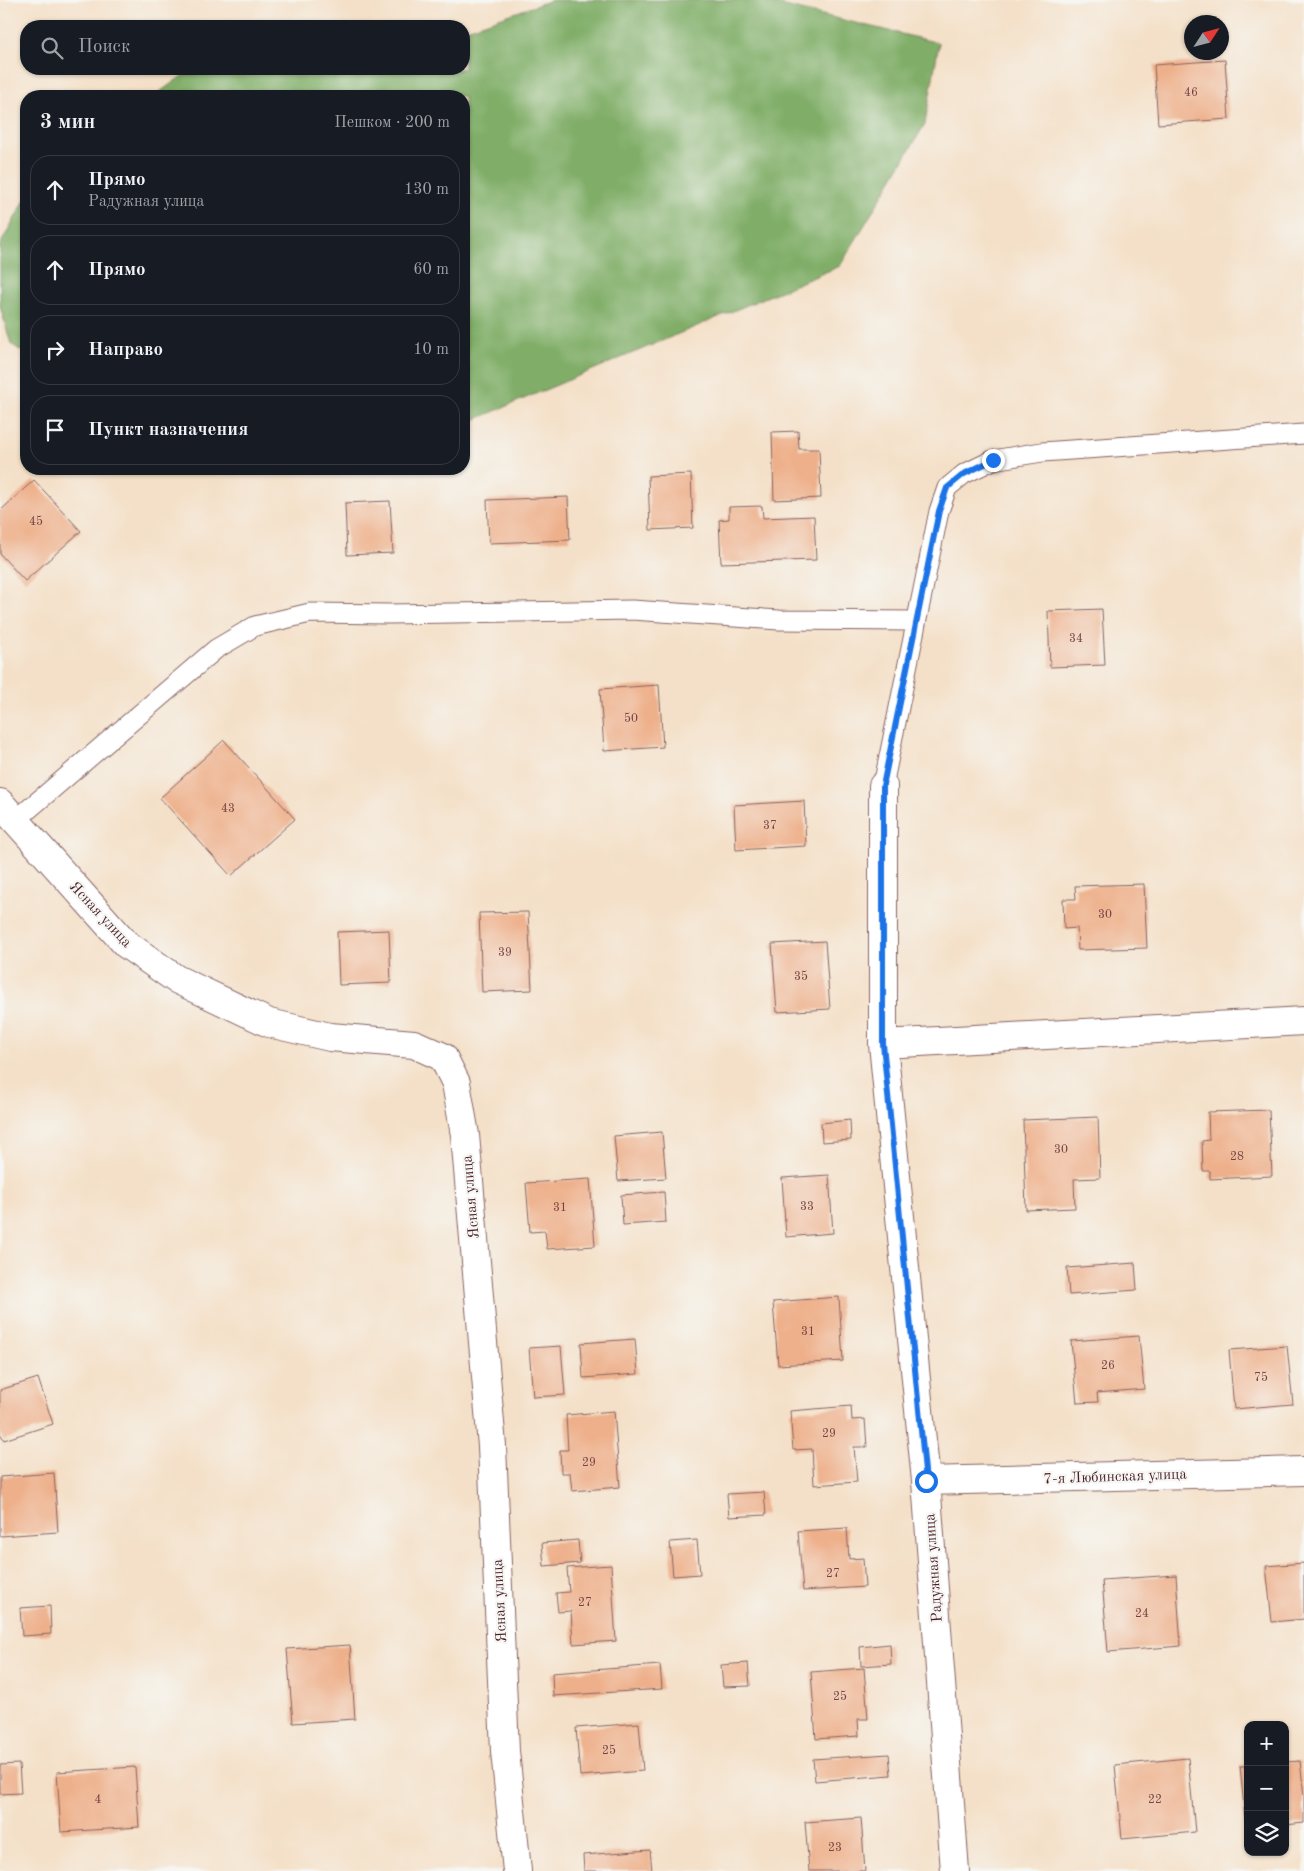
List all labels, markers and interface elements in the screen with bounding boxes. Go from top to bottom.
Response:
north arrow [1184,15,1229,60]
search box [20,20,470,75]
icon: search [38,34,66,62]
text: Поиск [78,38,130,57]
house number: 46 [1184,87,1198,99]
text: 3 мин [40,112,95,133]
text: Пешком · 200 m [334,115,450,131]
text: Прямо [88,171,146,190]
icon: ahead [41,176,69,204]
text: 130 m [404,182,449,198]
text: Радужная улица [88,194,204,210]
icon: ahead [41,256,69,284]
text: Прямо [88,261,146,280]
text: 60 m [413,262,449,278]
icon: right [41,336,69,364]
text: Направо [88,341,163,360]
text: 10 m [413,342,449,358]
icon: arrive [41,416,69,444]
text: Пункт назначения [88,421,248,440]
route end [982,449,1005,472]
house number: 45 [29,515,43,528]
house number: 34 [1069,633,1083,645]
house number: 50 [624,712,638,725]
house number: 43 [221,803,235,815]
house number: 37 [763,820,777,832]
street label: Ясная улица [66,879,134,951]
house number: 30 [1098,909,1112,921]
house number: 39 [498,947,512,959]
house number: 35 [794,970,808,983]
house number: 30 [1054,1144,1068,1156]
house number: 28 [1230,1151,1244,1163]
street label: Ясная улица [460,1154,483,1239]
house number: 33 [800,1201,814,1213]
house number: 31 [553,1202,567,1214]
house number: 31 [801,1326,815,1338]
house number: 26 [1101,1360,1115,1372]
house number: 75 [1254,1371,1268,1384]
house number: 29 [822,1428,836,1440]
house number: 29 [582,1457,596,1469]
street label: 7-я Любинская улица [1043,1467,1188,1487]
route start [915,1470,938,1493]
street label: Радужная улица [923,1512,946,1623]
street label: Ясная улица [491,1558,510,1643]
house number: 27 [826,1568,840,1580]
house number: 27 [578,1597,592,1609]
house number: 24 [1135,1608,1149,1620]
house number: 25 [833,1690,847,1703]
map controls [1244,1721,1289,1856]
button: + [1244,1721,1289,1766]
house number: 25 [602,1744,616,1757]
button: − [1244,1766,1289,1811]
house number: 4 [95,1794,102,1806]
house number: 22 [1148,1794,1162,1806]
button: layers [1244,1811,1289,1856]
house number: 23 [828,1842,842,1854]

